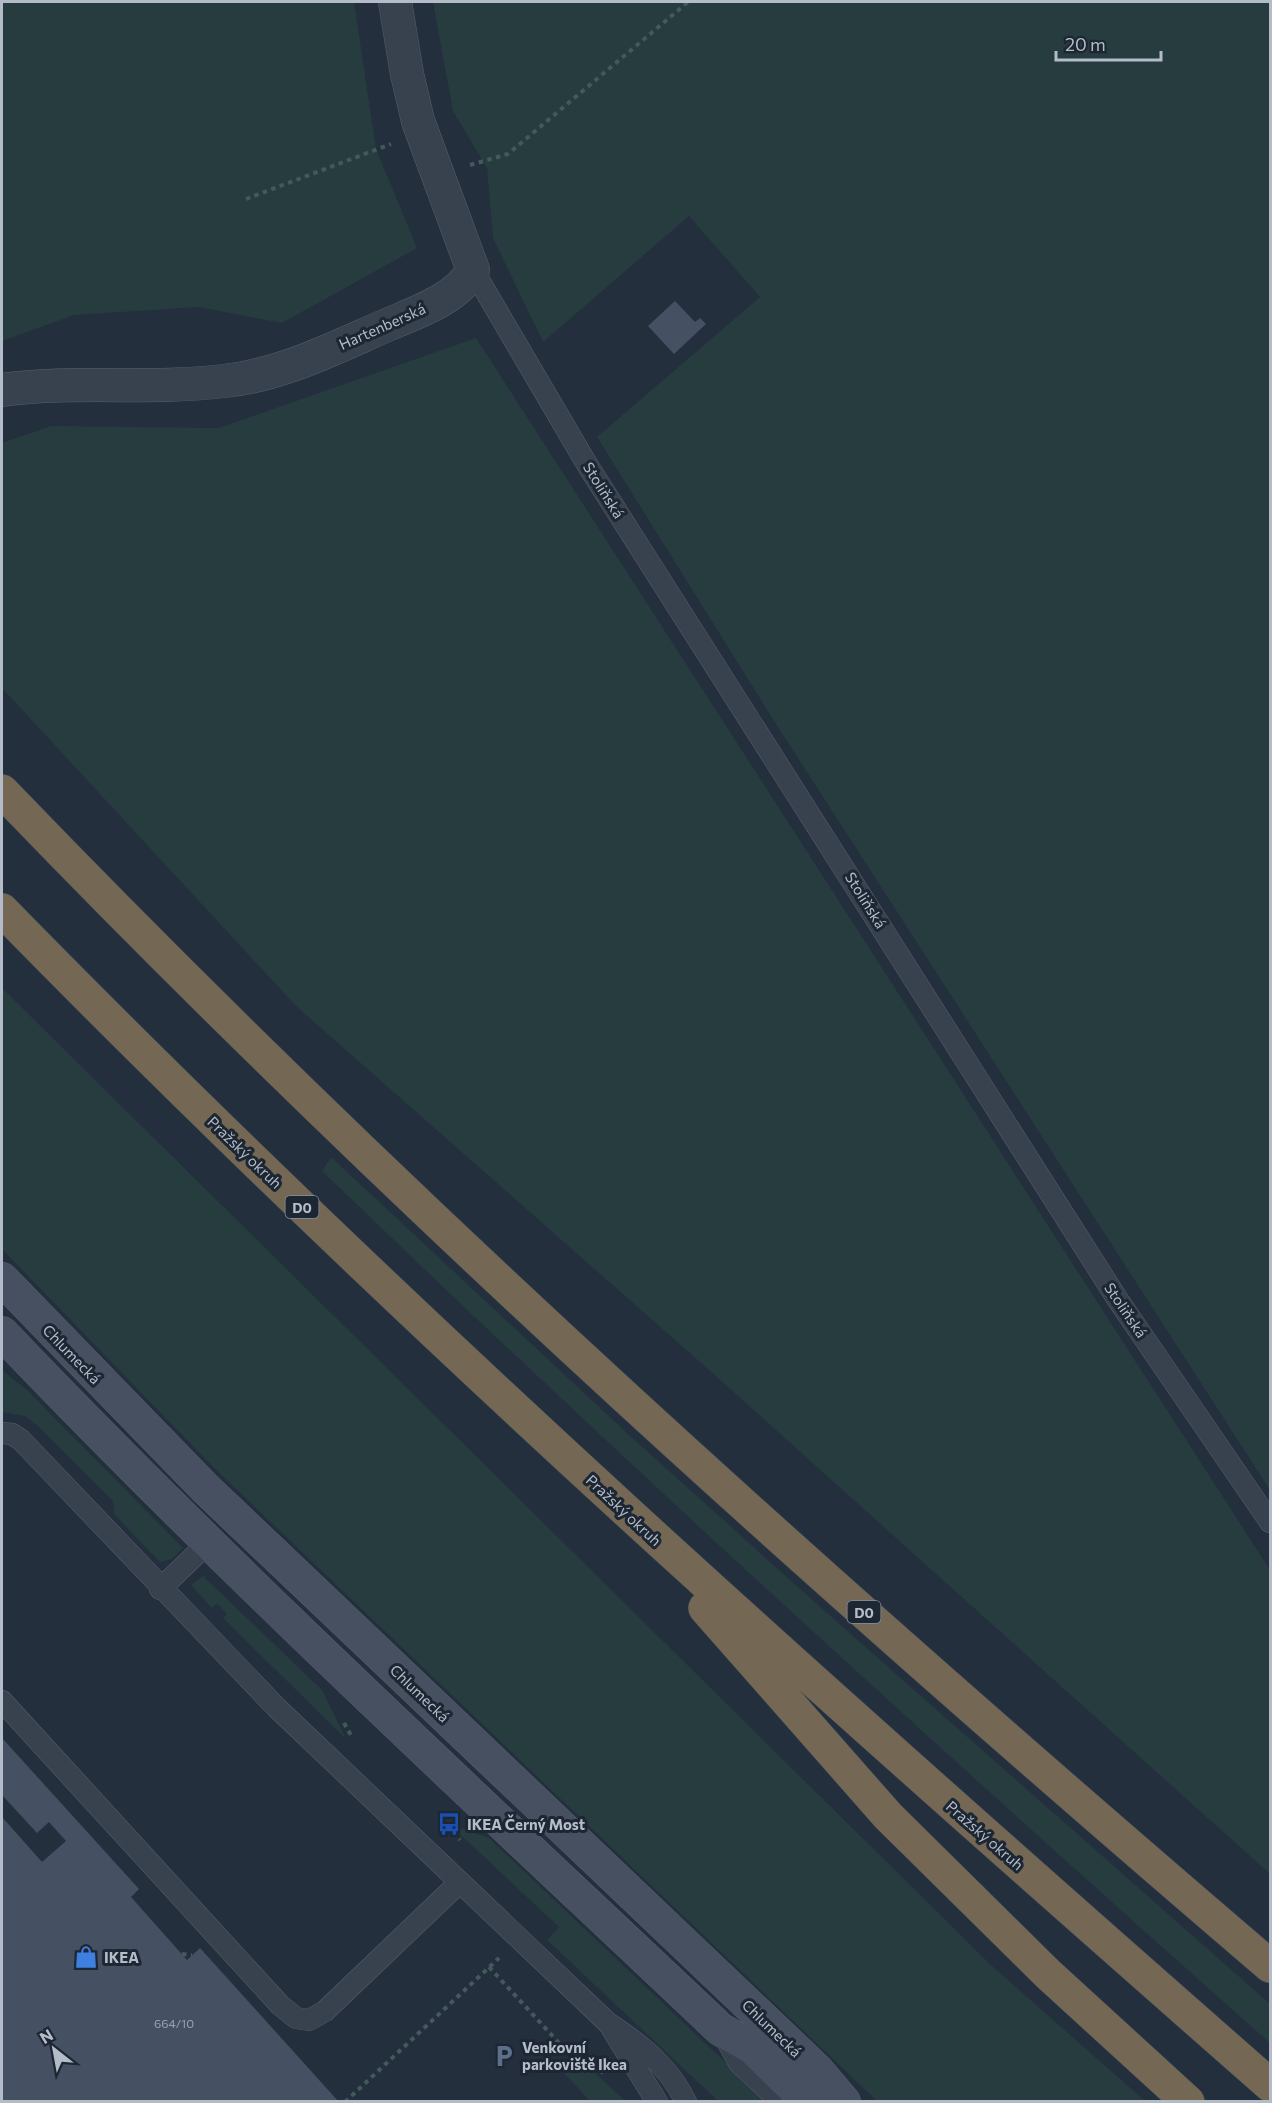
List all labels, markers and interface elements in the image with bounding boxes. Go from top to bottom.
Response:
scale bar [1056,24,1161,62]
text: 20 m [1065,33,1106,55]
street label: Hartenberská [336,299,428,353]
street label: Stoliňská [580,459,628,521]
street label: Stoliňská [842,869,890,931]
street label: Pražský okruh [204,1112,286,1192]
road number: D0 [286,1196,318,1218]
street label: Stoliňská [1101,1279,1151,1341]
street label: Chlumecká [39,1321,105,1387]
street label: Pražský okruh [583,1471,665,1549]
road number: D0 [848,1601,880,1623]
street label: Chlumecká [387,1660,453,1726]
street label: Pražský okruh [943,1797,1027,1873]
bus stop icon: IKEA Černý Most [436,1811,462,1837]
place label: IKEA Černý Most [467,1814,585,1833]
shop icon: IKEA [73,1944,99,1970]
place label: IKEA [104,1948,139,1966]
street label: Chlumecká [739,1995,805,2061]
house number: 664/10 [154,2016,194,2030]
north arrow [24,2019,84,2079]
text: N [36,2024,56,2047]
place label: Venkovní parkoviště Ikea [522,2038,627,2073]
parking icon: Venkovní parkoviště Ikea [491,2043,517,2069]

